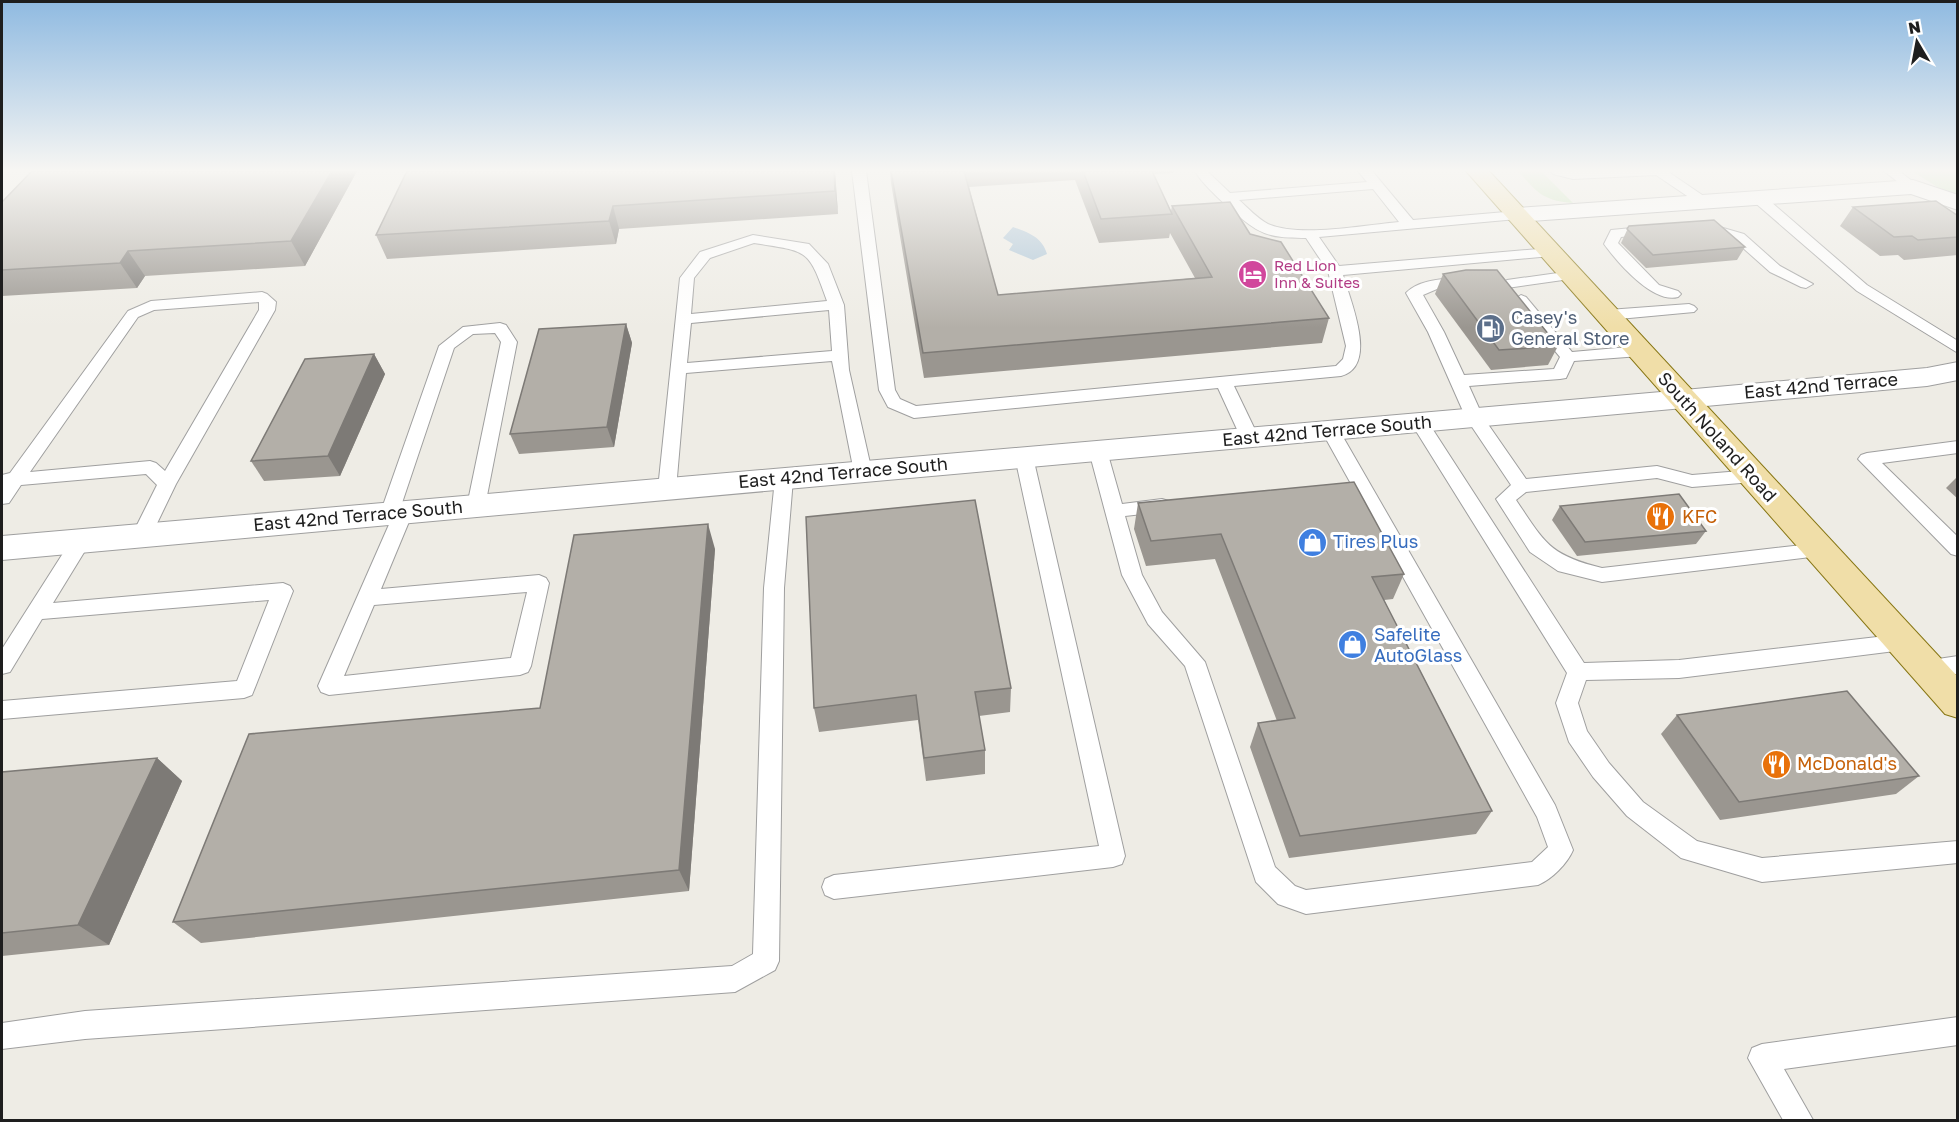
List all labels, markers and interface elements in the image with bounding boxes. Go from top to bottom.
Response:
north arrow [1887,12,1947,72]
text: N [1907,16,1922,38]
place label: Red Lion Inn & Suites [1274,256,1360,291]
hotel icon: Red Lion Inn & Suites [1237,259,1269,291]
place label: Casey's General Store [1511,306,1629,349]
fuel station icon: Casey's General Store [1474,312,1506,344]
street label: South Noland Road [1654,367,1782,506]
street label: East 42nd Terrace [1743,367,1899,403]
street label: East 42nd Terrace South [1221,410,1433,450]
street label: East 42nd Terrace South [737,452,949,492]
street label: East 42nd Terrace South [252,495,464,535]
restaurant icon: KFC [1645,501,1677,533]
place label: KFC [1682,505,1717,527]
shop icon: Tires Plus [1296,526,1328,558]
place label: Tires Plus [1333,530,1418,552]
place label: Safelite AutoGlass [1374,623,1462,666]
shop icon: Safelite AutoGlass [1337,629,1369,661]
restaurant icon: McDonald's [1760,748,1792,780]
place label: McDonald's [1797,752,1897,774]

